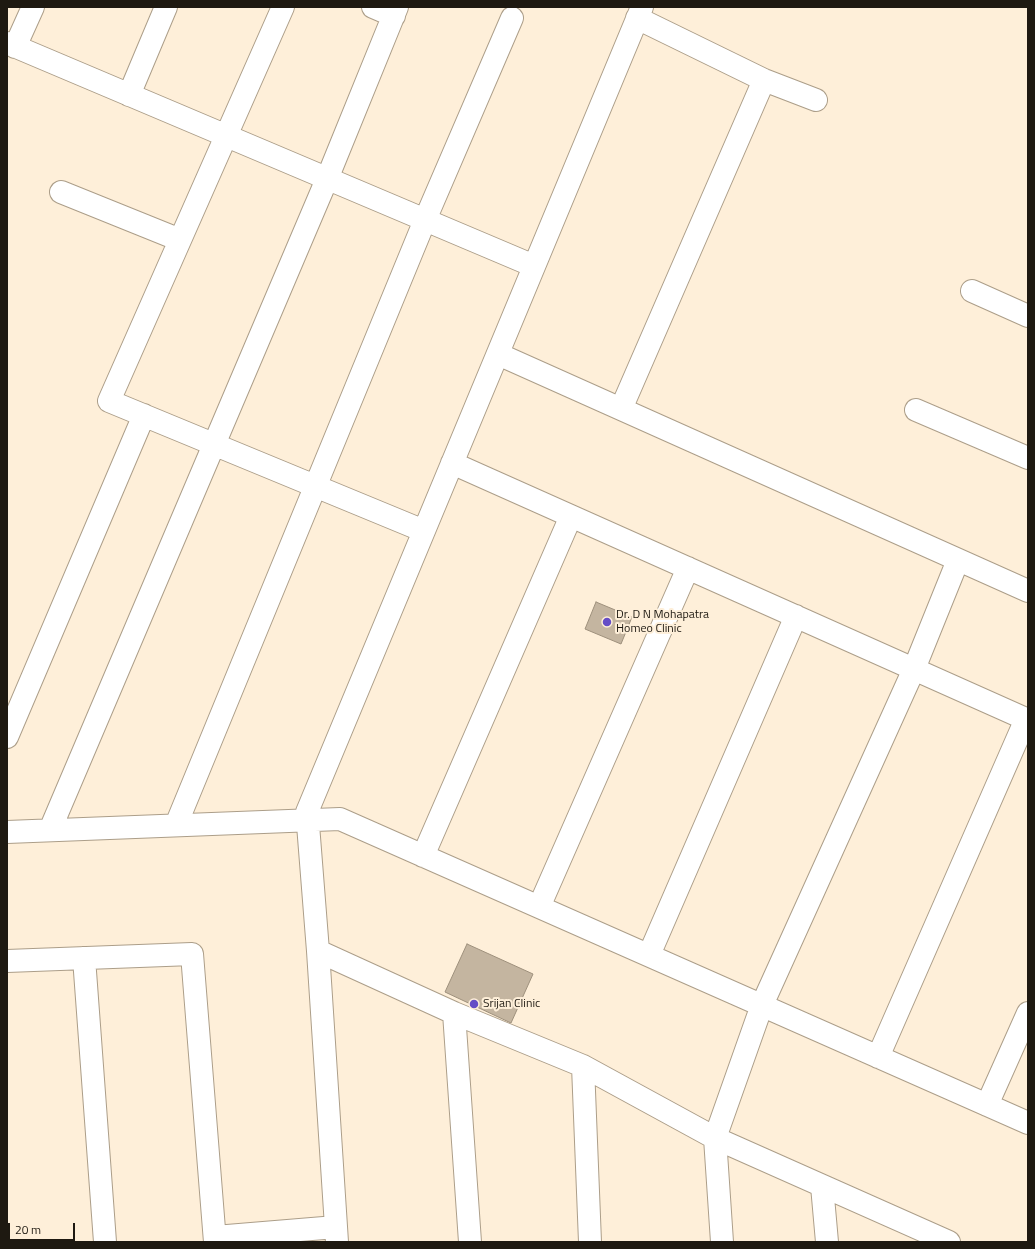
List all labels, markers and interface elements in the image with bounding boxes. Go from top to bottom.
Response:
place label: Dr. D N Mohapatra Homeo Clinic [616,608,709,636]
marker: Dr. D N Mohapatra Homeo Clinic [601,616,613,628]
place label: Srijan Clinic [483,997,540,1011]
marker: Srijan Clinic [468,998,480,1010]
scale bar [10,1215,77,1241]
text: 20 m [15,1220,41,1239]

